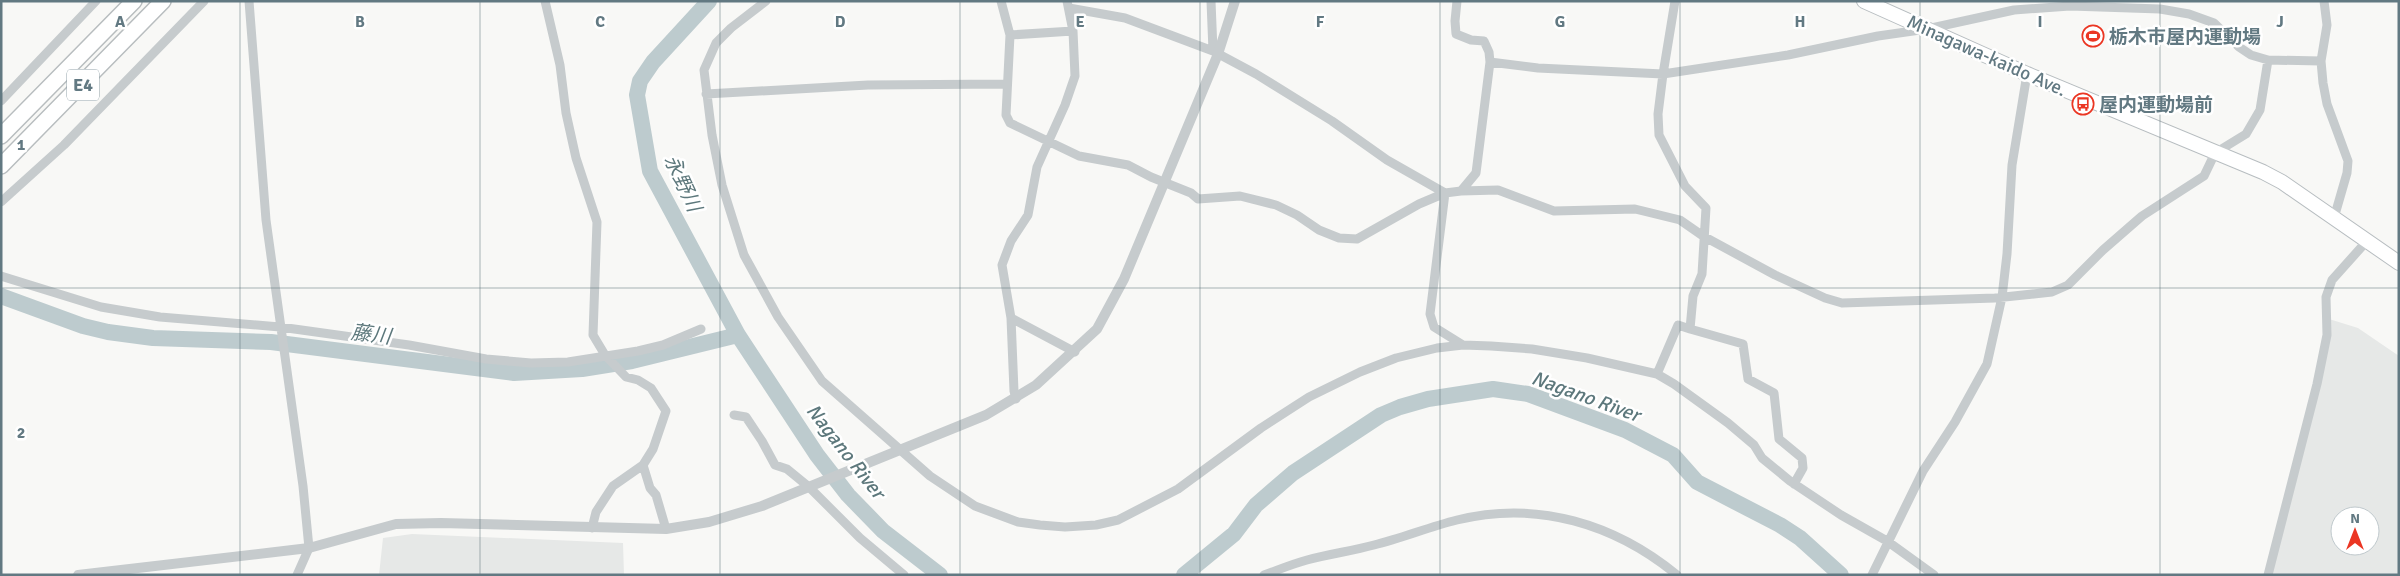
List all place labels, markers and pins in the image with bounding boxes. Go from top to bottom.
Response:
sports icon: 栃木市屋内運動場 [2081,24,2105,48]
place label: 栃木市屋内運動場 [2109,25,2261,49]
bus stop icon: 屋内運動場前 [2071,92,2095,116]
place label: 屋内運動場前 [2099,93,2213,117]

